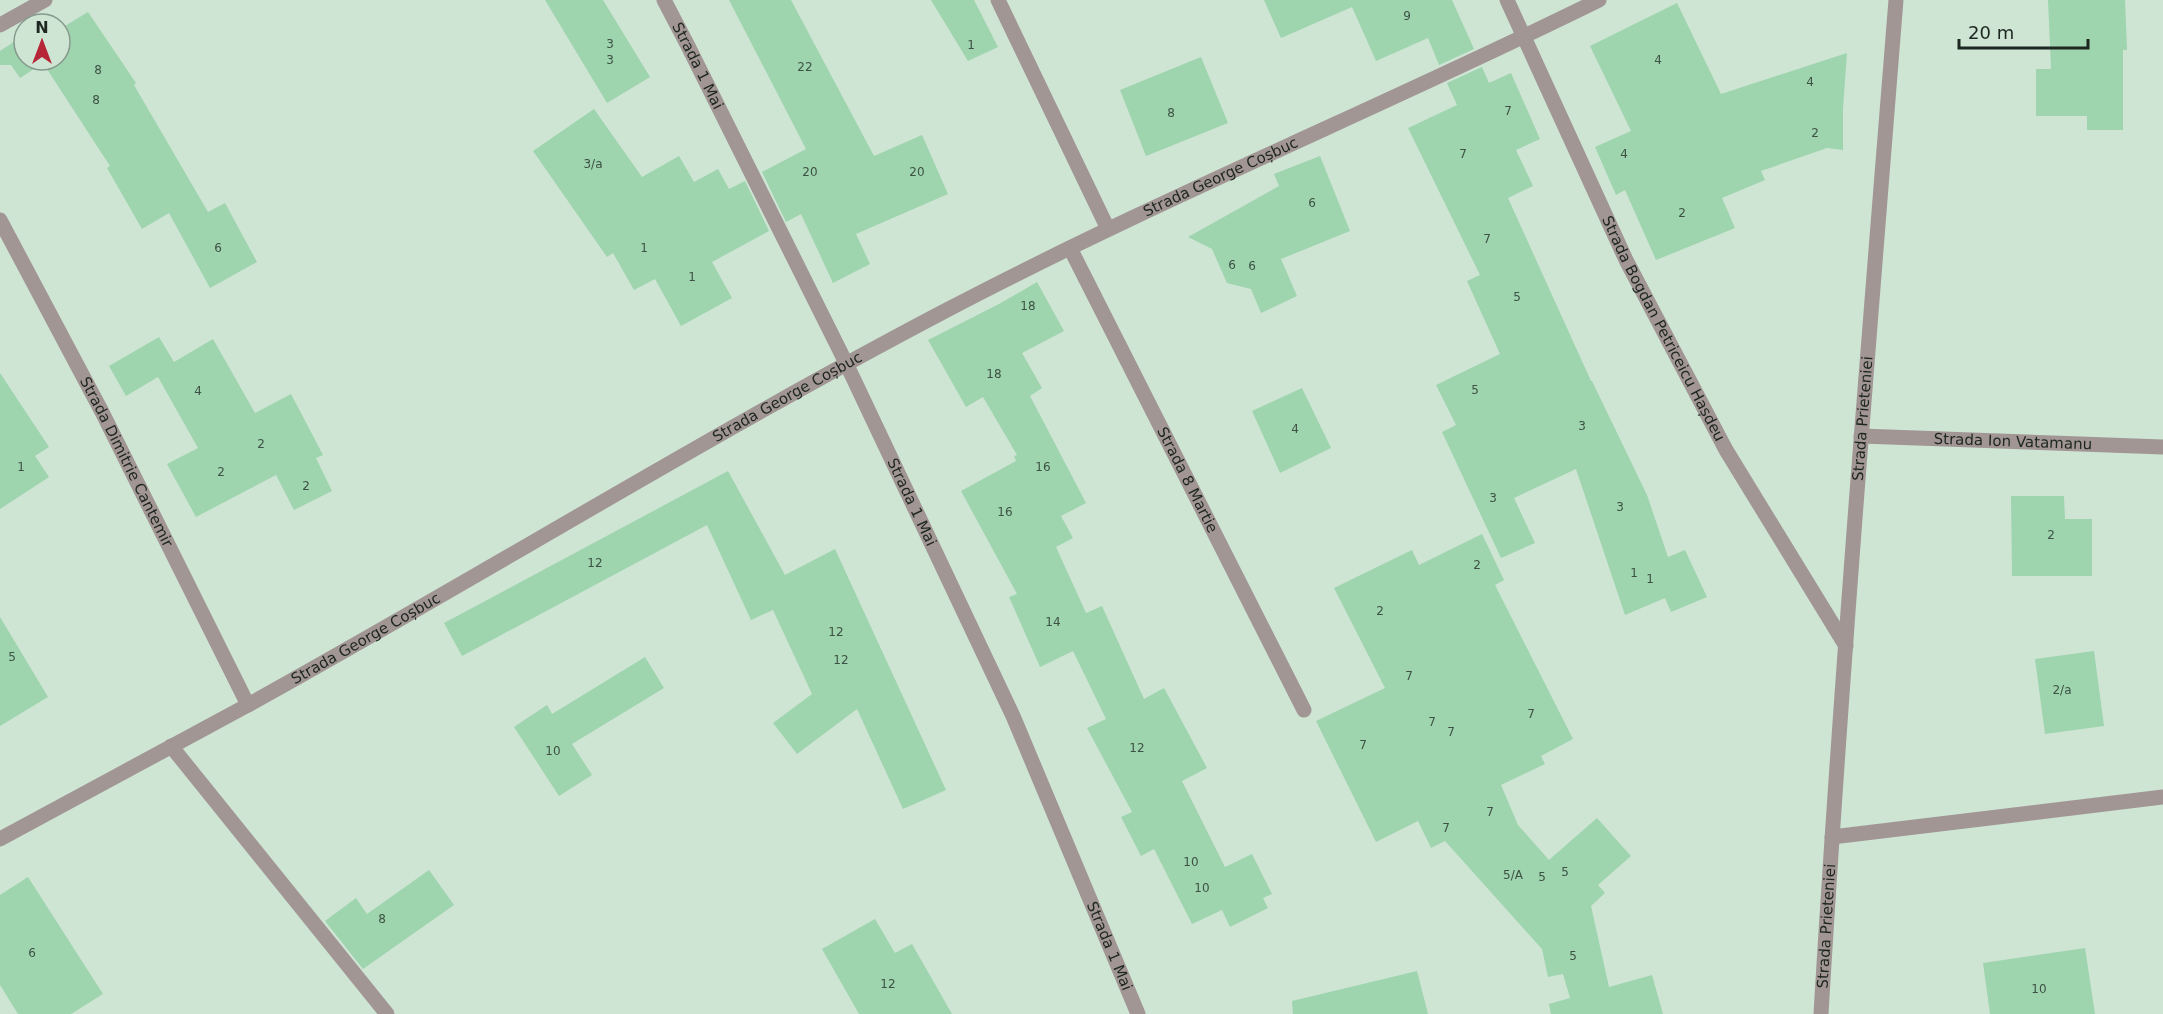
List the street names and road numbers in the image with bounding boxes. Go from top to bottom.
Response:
street label: Strada 1 Mai [668,19,727,112]
street label: Strada George Coșbuc [1140,133,1301,221]
street label: Strada Bogdan Petriceicu Hașdeu [1598,213,1729,444]
street label: Strada George Coșbuc [709,348,865,446]
street label: Strada Prieteniei [1849,356,1877,481]
street label: Strada Dimitrie Cantemir [76,374,177,551]
street label: Strada 8 Martie [1153,424,1222,536]
street label: Strada Ion Vatamanu [1933,430,2092,453]
street label: Strada 1 Mai [883,455,940,549]
street label: Strada George Coșbuc [288,589,443,688]
street label: Strada Prieteniei [1814,863,1839,989]
street label: Strada 1 Mai [1083,899,1136,993]

